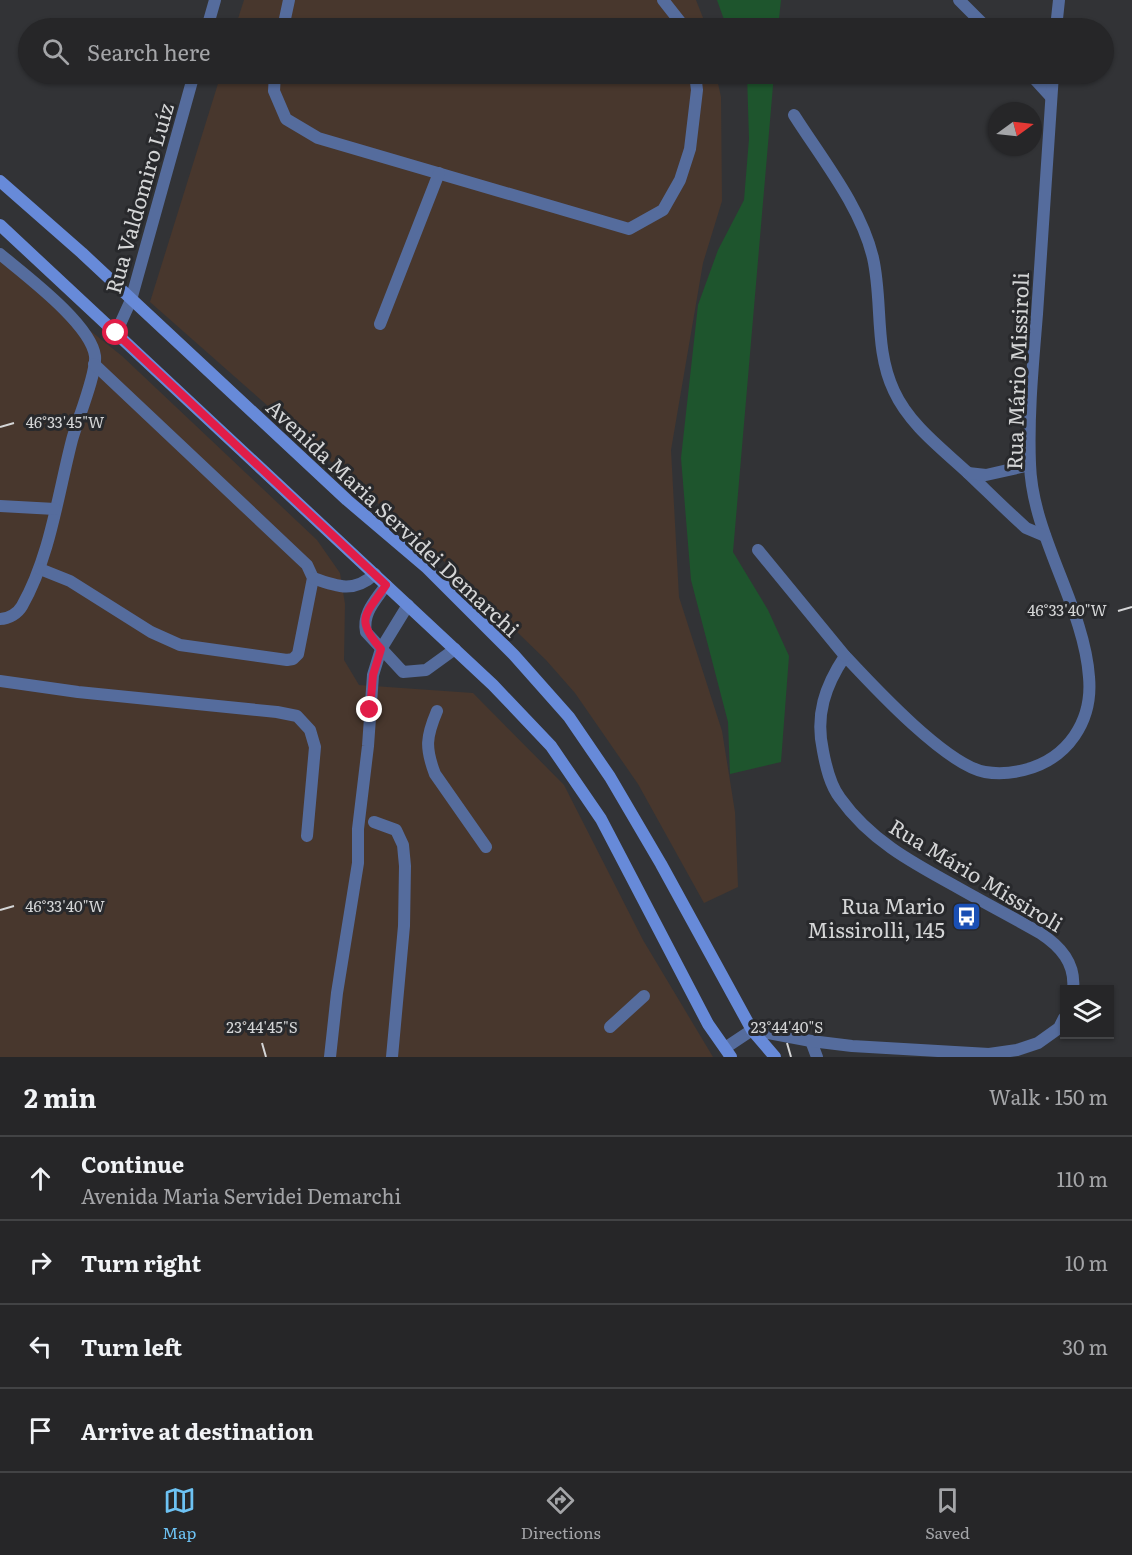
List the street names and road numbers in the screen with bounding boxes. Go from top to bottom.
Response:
street label: Rua Valdomiro Luíz [96,99,180,297]
street label: Rua Mário Missiroli [997,272,1035,470]
street label: Avenida Maria Servidei Demarchi [261,391,527,643]
street label: Rua Mário Missiroli [884,810,1070,938]

